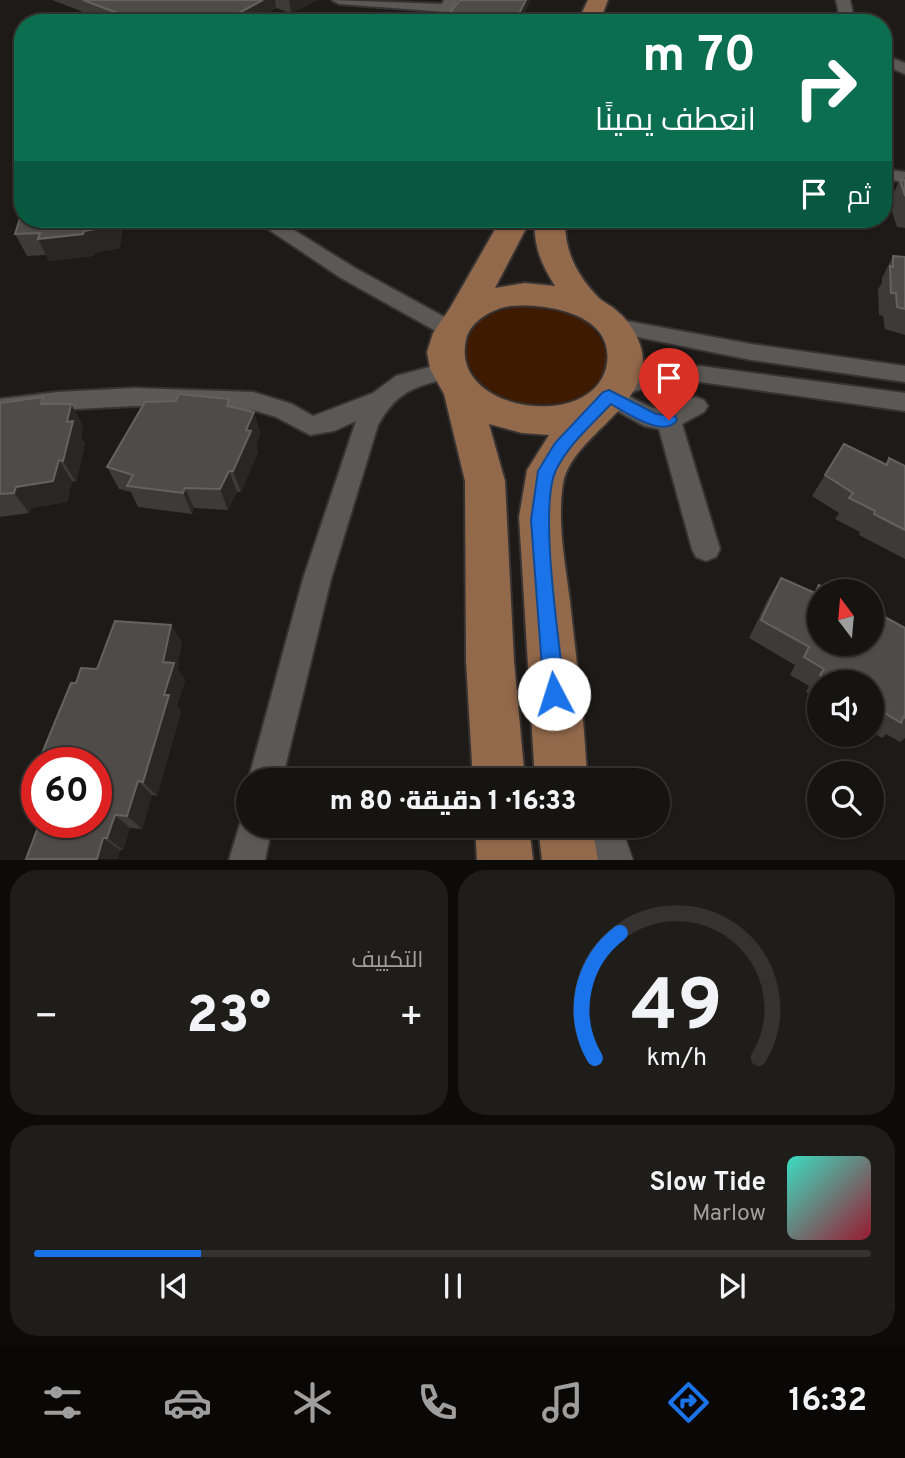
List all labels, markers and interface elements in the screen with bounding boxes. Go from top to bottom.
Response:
text: 70 m [642,27,756,89]
icon: right [780,42,871,133]
text: انعطف يمينًا [595,102,756,142]
icon: arrive [795,175,833,213]
text: ثم [847,181,871,214]
pin [639,348,699,420]
icon: arrive [650,359,688,397]
north arrow [807,579,884,656]
map controls [807,579,884,838]
position arrow [517,657,591,731]
button: sound [807,670,884,747]
speed limit sign: 60 [21,747,112,838]
button: search [807,761,884,838]
text: 16:33 · 1 دقيقة · 80 m [330,786,576,819]
text: التكييف [351,947,424,976]
text: 49 [630,965,722,1057]
text: 23° [186,985,271,1051]
text: − [34,994,59,1043]
text: + [399,994,424,1043]
text: km/h [646,1043,707,1075]
text: Slow Tide [650,1167,766,1200]
text: Marlow [692,1200,766,1229]
icon: previous [155,1267,193,1305]
icon: pause [434,1267,472,1305]
icon: next [713,1267,751,1305]
icon: filters [38,1378,87,1427]
icon: car [163,1378,212,1427]
icon: climate [288,1378,337,1427]
icon: phone [413,1378,462,1427]
icon: music [538,1378,587,1427]
icon: directions [664,1378,713,1427]
text: 16:32 [789,1382,867,1422]

